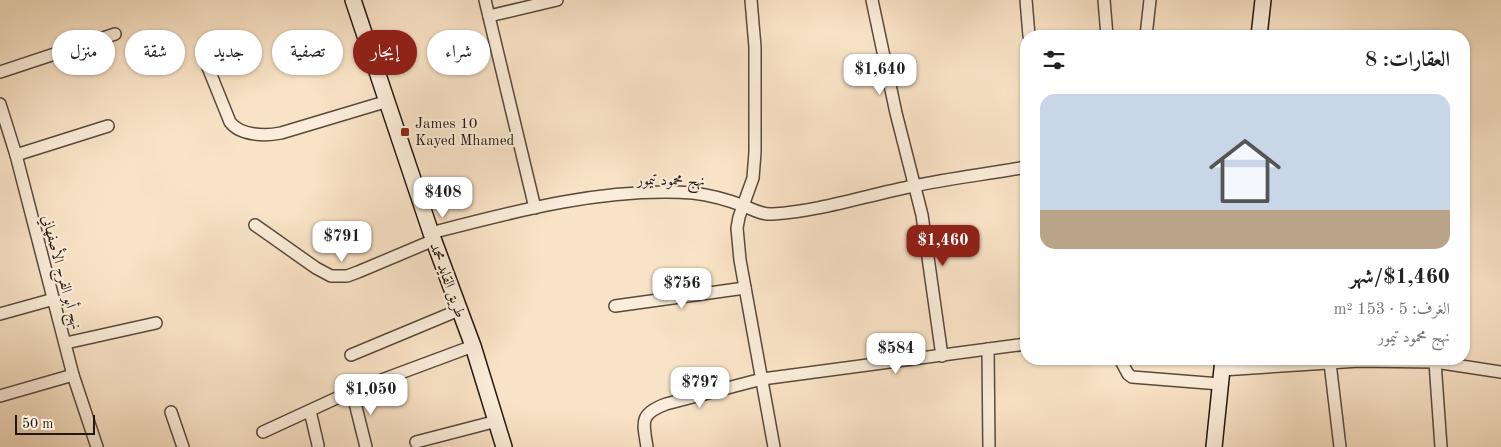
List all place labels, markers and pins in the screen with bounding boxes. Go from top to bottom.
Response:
pin: $1,640 [839,54,921,96]
place label: James 10 Kayed Mhamed [415,117,515,149]
marker: James 10 Kayed Mhamed [399,126,411,138]
pin: $408 [413,176,473,219]
pin: $791 [312,220,372,263]
pin: $1,460 [902,224,984,267]
pin: $756 [652,268,712,310]
pin: $584 [866,332,926,375]
pin: $797 [670,366,730,409]
pin: $1,050 [330,374,412,416]

